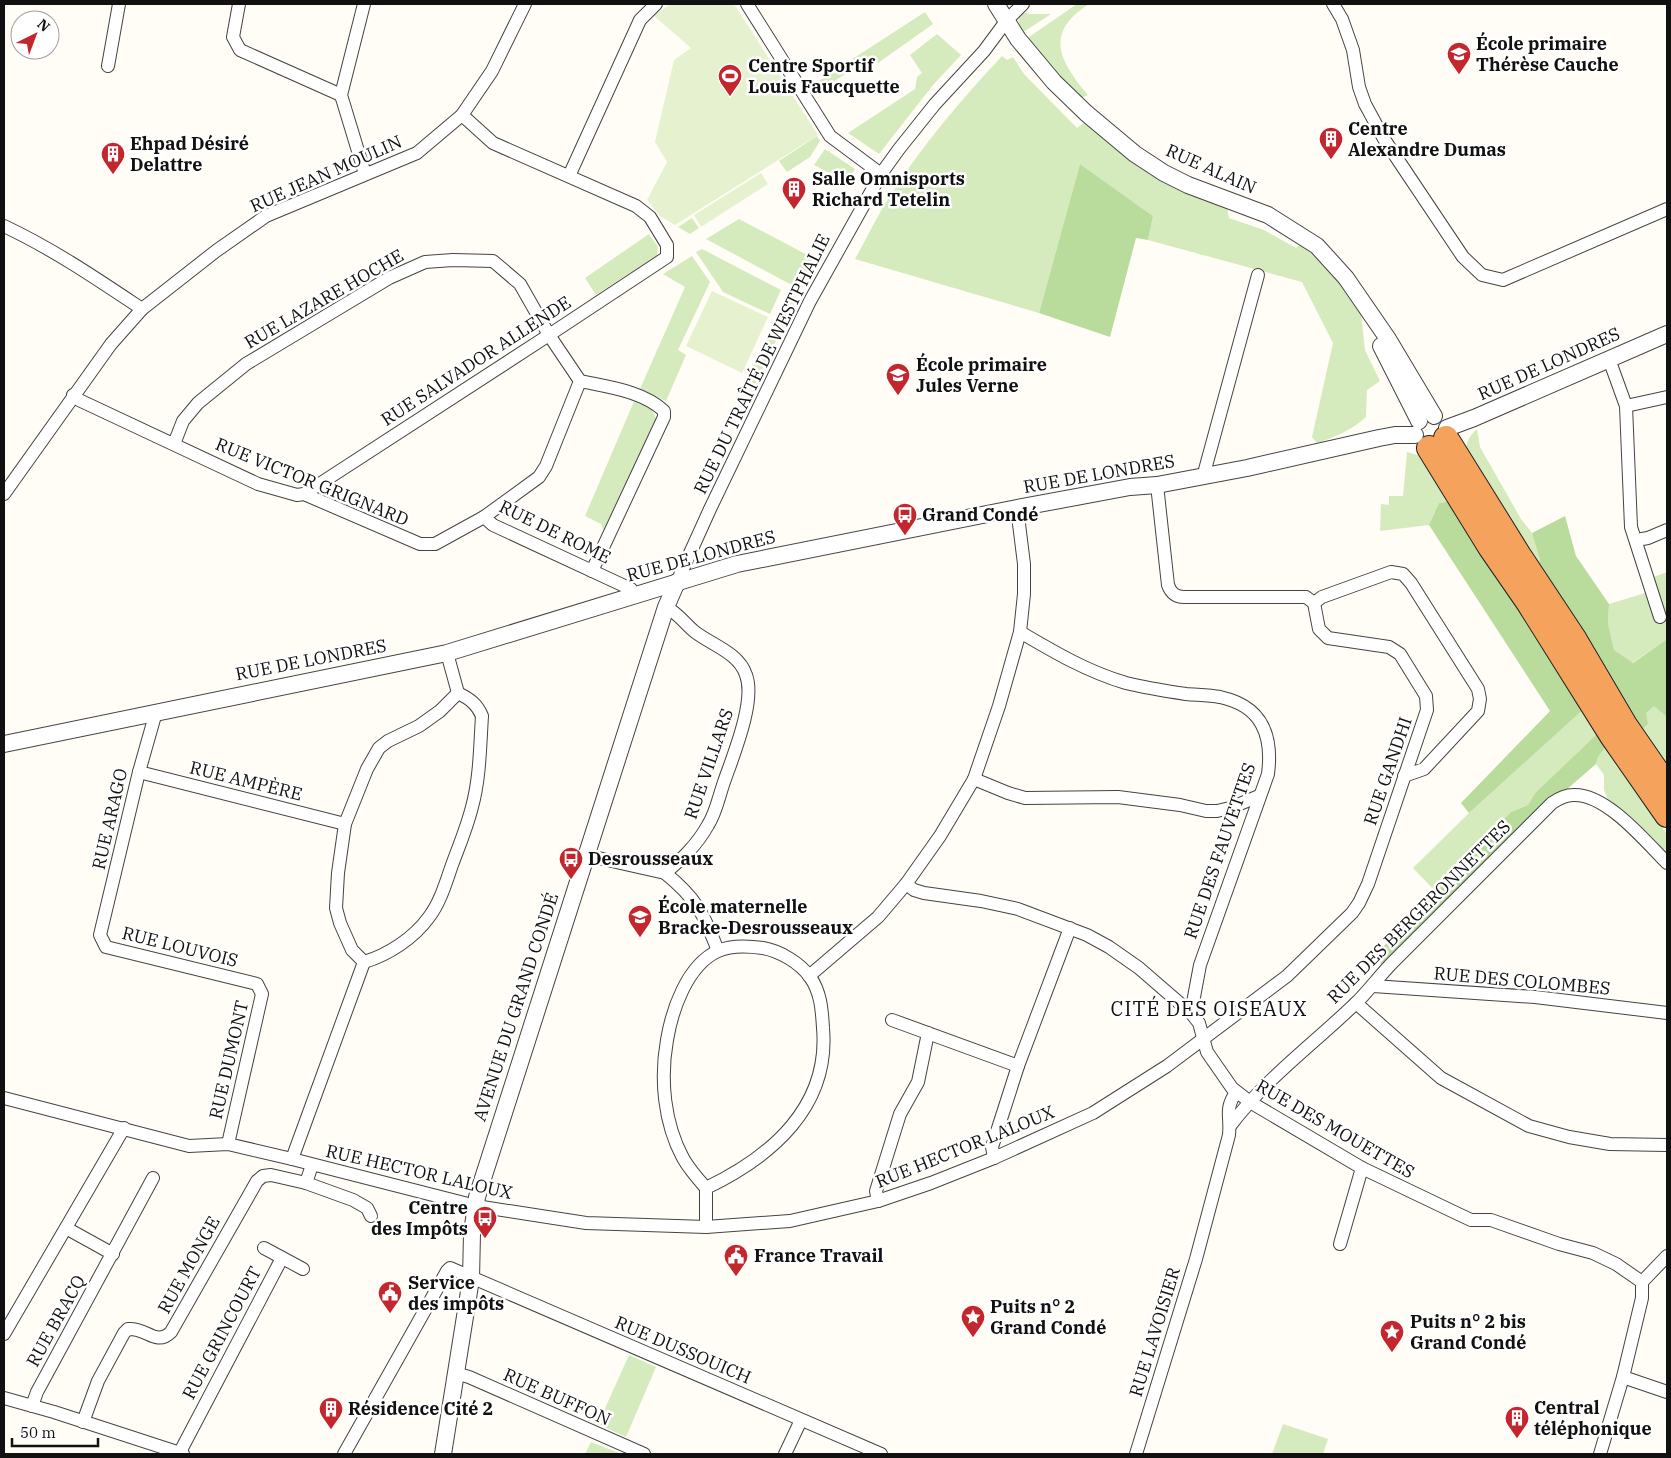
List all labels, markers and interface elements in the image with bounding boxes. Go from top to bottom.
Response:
north arrow [10,10,60,60]
text: N [34,15,54,36]
place label: École primaire Thérèse Cauche [1476,31,1619,76]
school or university icon: École primaire Thérèse Cauche [1446,41,1472,75]
place label: Centre Sportif Louis Faucquette [748,54,900,98]
sports icon: Centre Sportif Louis Faucquette [717,63,743,97]
place label: Centre Alexandre Dumas [1348,117,1506,161]
building icon: Centre Alexandre Dumas [1318,126,1344,160]
street label: RUE JEAN MOULIN [246,130,405,217]
place label: Ehpad Désiré Delattre [130,132,249,176]
street label: RUE ALAIN [1162,138,1260,199]
building icon: Ehpad Désiré Delattre [100,141,126,175]
place label: Salle Omnisports Richard Tetelin [812,167,965,211]
building icon: Salle Omnisports Richard Tetelin [781,176,807,210]
street label: RUE DU TRAÎTÉ DE WESTPHALIE [688,230,835,498]
street label: RUE LAZARE HOCHE [240,244,408,354]
street label: RUE SALVADOR ALLENDE [376,290,575,431]
street label: RUE DE LONDRES [1474,322,1624,405]
place label: École primaire Jules Verne [916,352,1047,397]
school or university icon: École primaire Jules Verne [885,362,911,396]
street label: RUE VICTOR GRIGNARD [212,432,412,531]
street label: RUE DE LONDRES [1021,449,1176,498]
street label: RUE DE ROME [496,495,615,568]
bus stop icon: Grand Condé [892,502,918,536]
place label: Grand Condé [922,503,1038,526]
street label: RUE DE LONDRES [624,525,778,586]
street label: RUE DE LONDRES [233,634,388,685]
street label: RUE VILLARS [679,705,738,822]
street label: RUE GANDHI [1358,714,1417,828]
street label: RUE AMPÈRE [187,755,305,806]
street label: RUE DES FAUVETTES [1179,760,1260,942]
street label: RUE ARAGO [87,766,132,872]
street label: RUE DES BERGERONNETTES [1322,815,1515,1008]
bus stop icon: Desrousseaux [558,846,584,880]
place label: Desrousseaux [588,847,713,870]
street label: AVENUE DU GRAND CONDÉ [468,890,563,1124]
place label: École maternelle Bracke-Desrousseaux [658,894,853,939]
school or university icon: École maternelle Bracke-Desrousseaux [627,904,653,938]
street label: RUE LOUVOIS [120,921,240,972]
street label: RUE DES COLOMBES [1433,961,1611,1000]
district label: CITÉ DES OISEAUX [1111,995,1307,1022]
street label: RUE DUMONT [204,998,253,1121]
street label: RUE DES MOUETTES [1252,1074,1419,1183]
street label: RUE HECTOR LALOUX [872,1100,1058,1193]
street label: RUE HECTOR LALOUX [324,1139,515,1204]
place label: Centre des Impôts [371,1196,468,1240]
bus stop icon: Centre des Impôts [472,1205,498,1239]
street label: RUE MONGE [152,1212,225,1318]
public building icon: France Travail [723,1243,749,1277]
place label: France Travail [754,1244,884,1267]
street label: RUE GRINCOURT [177,1262,266,1403]
street label: RUE LAVOISIER [1124,1264,1185,1399]
street label: RUE BRACQ [21,1271,90,1371]
place label: Service des impôts [408,1271,504,1315]
public building icon: Service des impôts [377,1280,403,1314]
place label: Puits n° 2 Grand Condé [990,1295,1106,1339]
place icon: Puits n° 2 Grand Condé [960,1304,986,1338]
street label: RUE DUSSOUICH [611,1310,755,1389]
place label: Puits n° 2 bis Grand Condé [1410,1310,1526,1354]
place icon: Puits n° 2 bis Grand Condé [1379,1319,1405,1353]
street label: RUE BUFFON [500,1363,615,1430]
building icon: Résidence Cité 2 [318,1396,344,1430]
place label: Central téléphonique [1534,1396,1652,1440]
place label: Résidence Cité 2 [348,1397,493,1420]
building icon: Central téléphonique [1504,1405,1530,1439]
scale bar [12,1416,99,1448]
text: 50 m [20,1423,56,1442]

